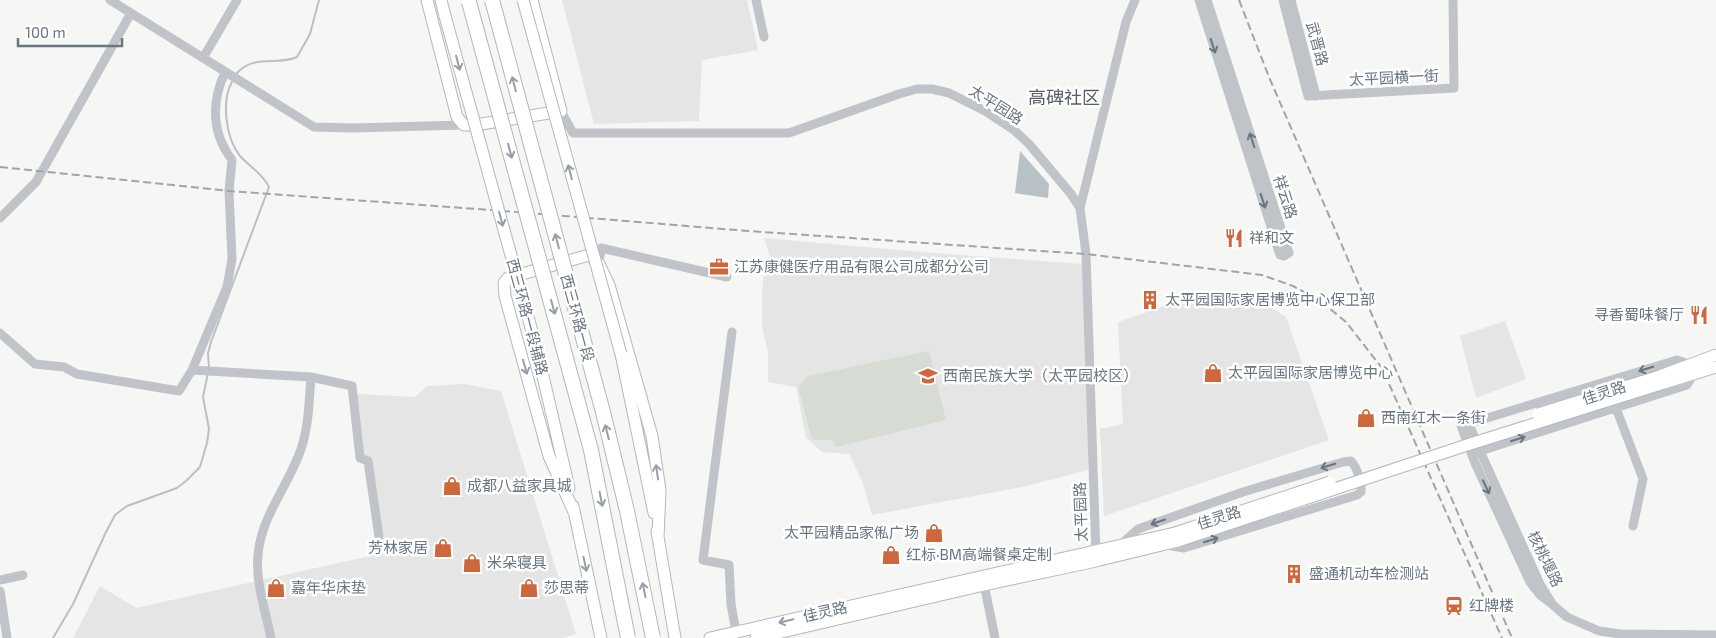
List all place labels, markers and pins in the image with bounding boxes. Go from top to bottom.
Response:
restaurant icon: 祥和文 [1223,227,1245,249]
place label: 祥和文 [1249,228,1294,246]
office icon: 江苏康健医疗用品有限公司成都分公司 [708,256,730,278]
place label: 江苏康健医疗用品有限公司成都分公司 [734,257,989,275]
building icon: 太平园国际家居博览中心保卫部 [1139,289,1161,311]
place label: 太平园国际家居博览中心保卫部 [1165,290,1375,308]
restaurant icon: 寻香蜀味餐厅 [1688,304,1710,326]
place label: 寻香蜀味餐厅 [1594,305,1684,323]
shop icon: 太平园国际家居博览中心 [1202,362,1224,384]
place label: 太平园国际家居博览中心 [1228,363,1393,381]
school or university icon: 西南民族大学（太平园校区） [917,365,939,387]
place label: 西南民族大学（太平园校区） [943,366,1138,384]
shop icon: 西南红木一条街 [1355,407,1377,429]
place label: 西南红木一条街 [1381,408,1486,426]
shop icon: 成都八益家具城 [441,475,463,497]
place label: 成都八益家具城 [467,476,572,494]
shop icon: 太平园精品家俬广场 [923,522,945,544]
place label: 太平园精品家俬广场 [784,523,919,541]
shop icon: 芳林家居 [432,537,454,559]
place label: 芳林家居 [368,538,428,556]
shop icon: 红标·BM高端餐桌定制 [880,544,902,566]
place label: 红标·BM高端餐桌定制 [906,545,1052,563]
shop icon: 米朵寝具 [461,552,483,574]
place label: 米朵寝具 [487,553,547,571]
building icon: 盛通机动车检测站 [1283,563,1305,585]
place label: 盛通机动车检测站 [1309,564,1429,582]
shop icon: 嘉年华床垫 [265,577,287,599]
shop icon: 莎思蒂 [518,577,540,599]
place label: 嘉年华床垫 [291,578,366,596]
place label: 莎思蒂 [544,578,589,596]
station icon: 红牌楼 [1443,595,1465,617]
place label: 红牌楼 [1469,596,1514,614]

